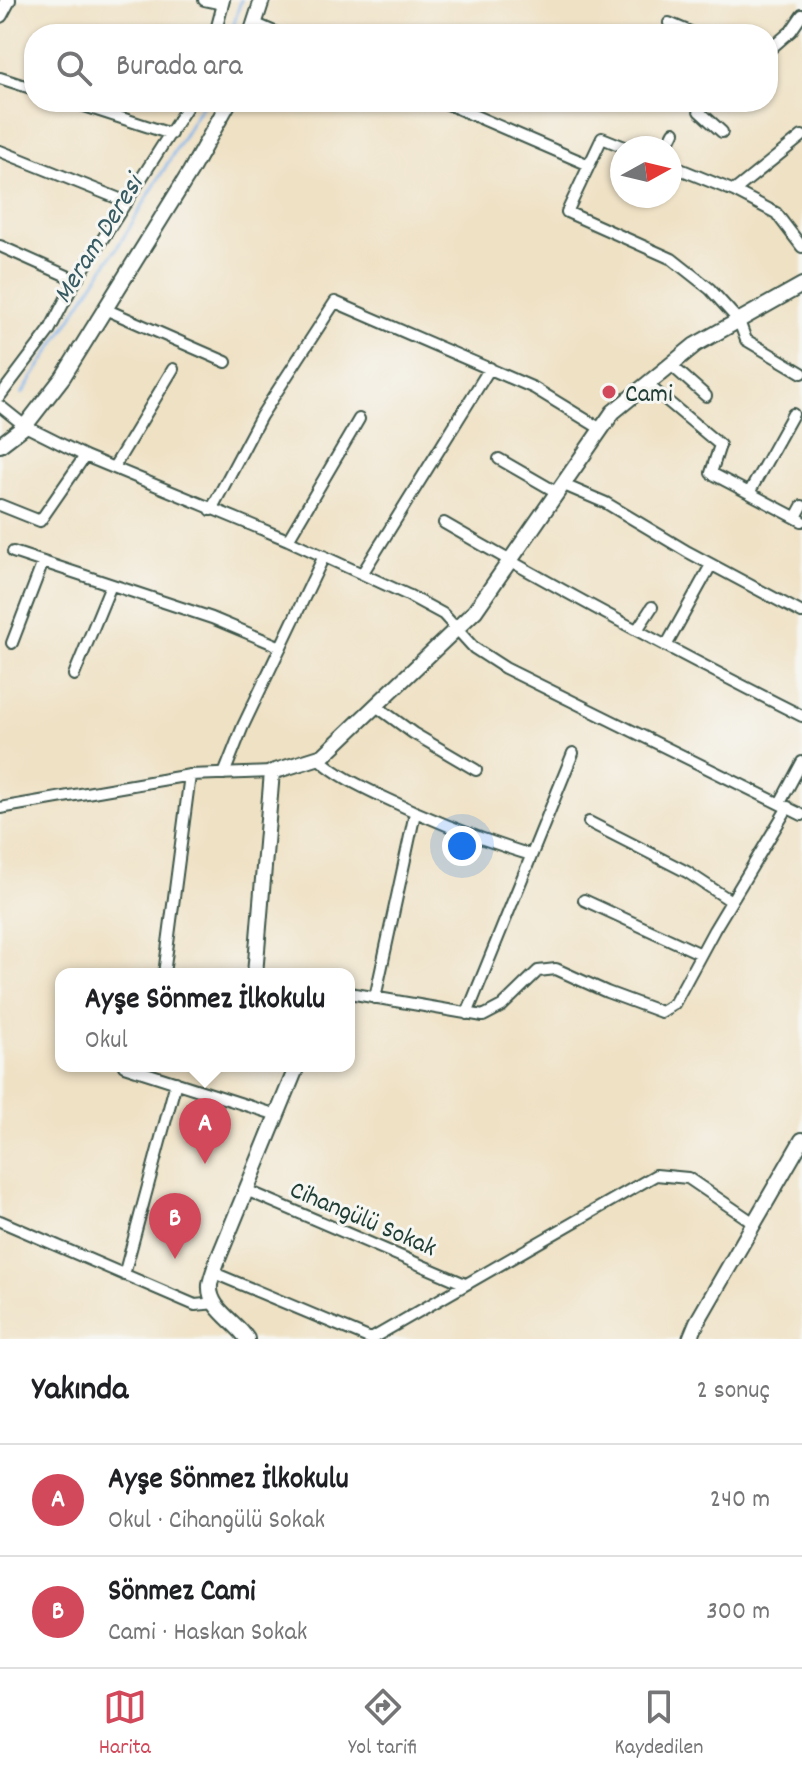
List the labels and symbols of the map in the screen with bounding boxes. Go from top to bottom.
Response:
north arrow [610,136,682,208]
water label: Meram Deresi [45,166,157,312]
place label: Cami [625,377,673,414]
marker: Cami [600,383,618,401]
your location [442,826,482,866]
pin: A [179,1098,231,1164]
street label: Cihangülü Sokak [284,1173,442,1268]
pin: B [149,1193,201,1259]

